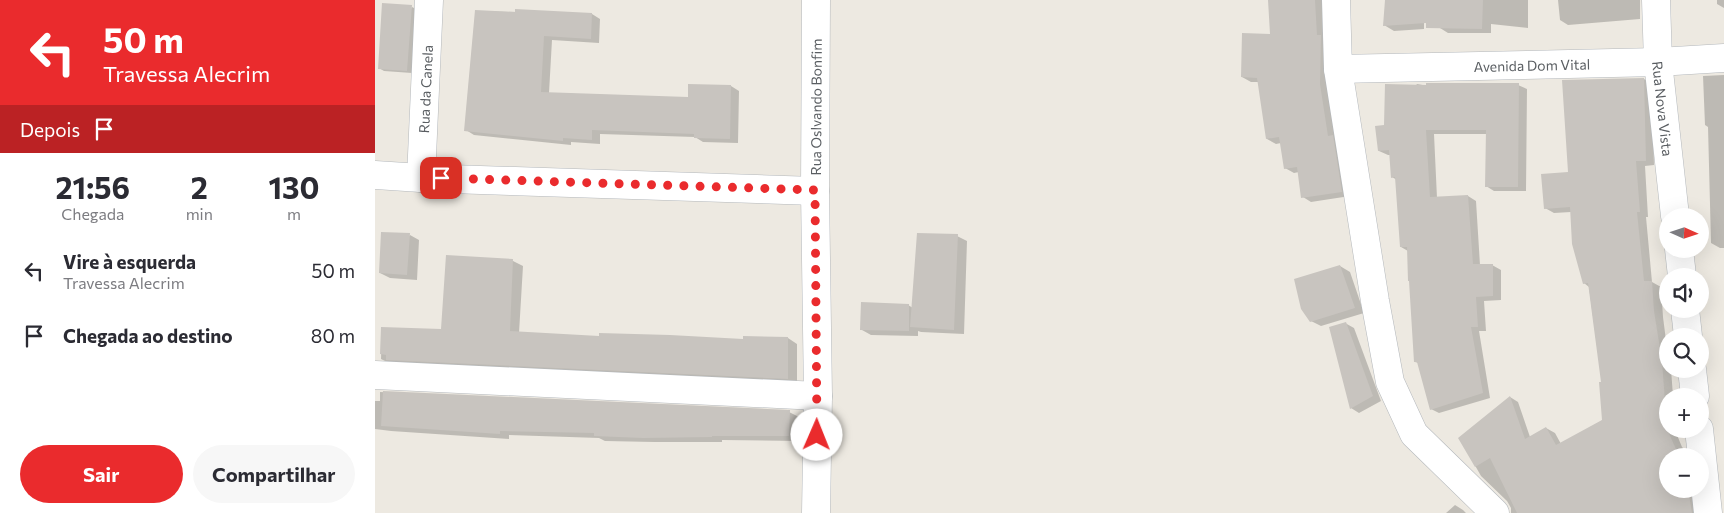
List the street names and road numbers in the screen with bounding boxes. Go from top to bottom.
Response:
street label: Rua Oslvando Bonfim [807,39,824,176]
street label: Rua da Canela [415,45,435,134]
street label: Avenida Dom Vital [1473,55,1590,75]
street label: Rua Nova Vista [1649,60,1677,157]

